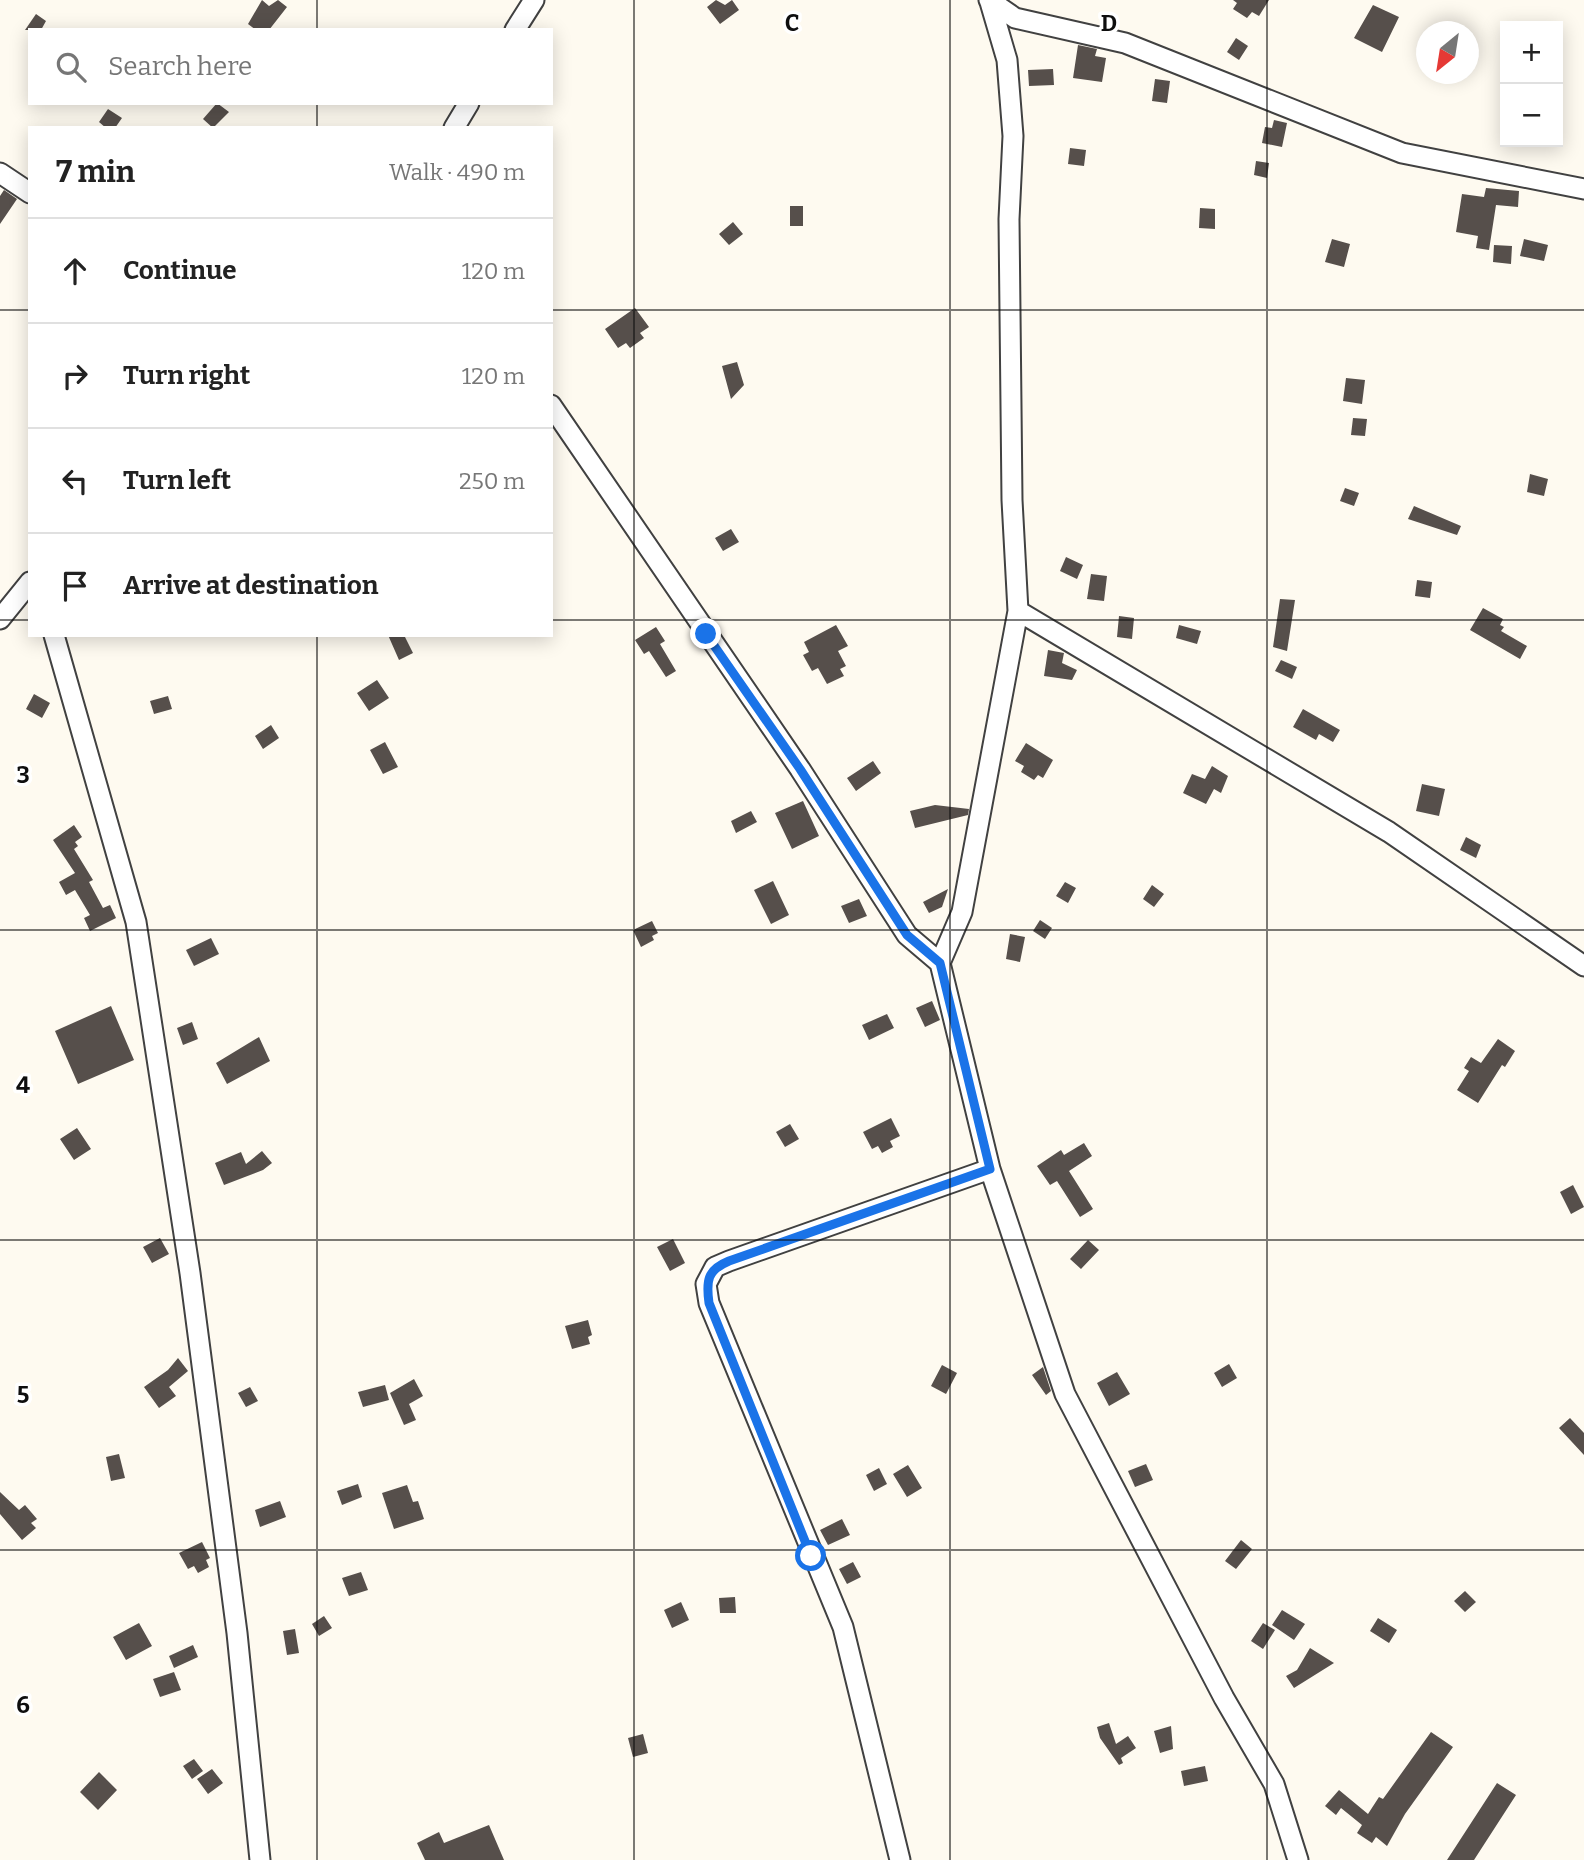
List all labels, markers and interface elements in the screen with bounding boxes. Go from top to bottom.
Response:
text: C [785,9,799,37]
text: D [1101,9,1117,37]
north arrow [1416,21,1479,84]
map controls [1500,21,1563,147]
button: + [1500,21,1563,84]
search box [28,28,553,105]
icon: search [52,48,90,86]
text: Search here [108,51,252,82]
button: − [1500,84,1563,147]
text: 7 min [56,154,135,190]
text: Walk · 490 m [389,158,525,186]
icon: ahead [56,252,94,290]
text: Continue [123,255,237,286]
text: 120 m [462,257,525,285]
icon: right [56,357,94,395]
text: Turn right [123,360,250,391]
text: 120 m [462,362,525,390]
icon: left [56,462,94,500]
text: Turn left [123,465,231,496]
text: 250 m [459,467,525,495]
icon: arrive [56,567,94,605]
text: Arrive at destination [123,570,378,601]
route end [690,618,721,649]
text: 3 [16,761,30,789]
text: 4 [16,1071,30,1099]
text: 5 [17,1381,29,1409]
route start [795,1540,826,1571]
text: 6 [16,1691,30,1719]

